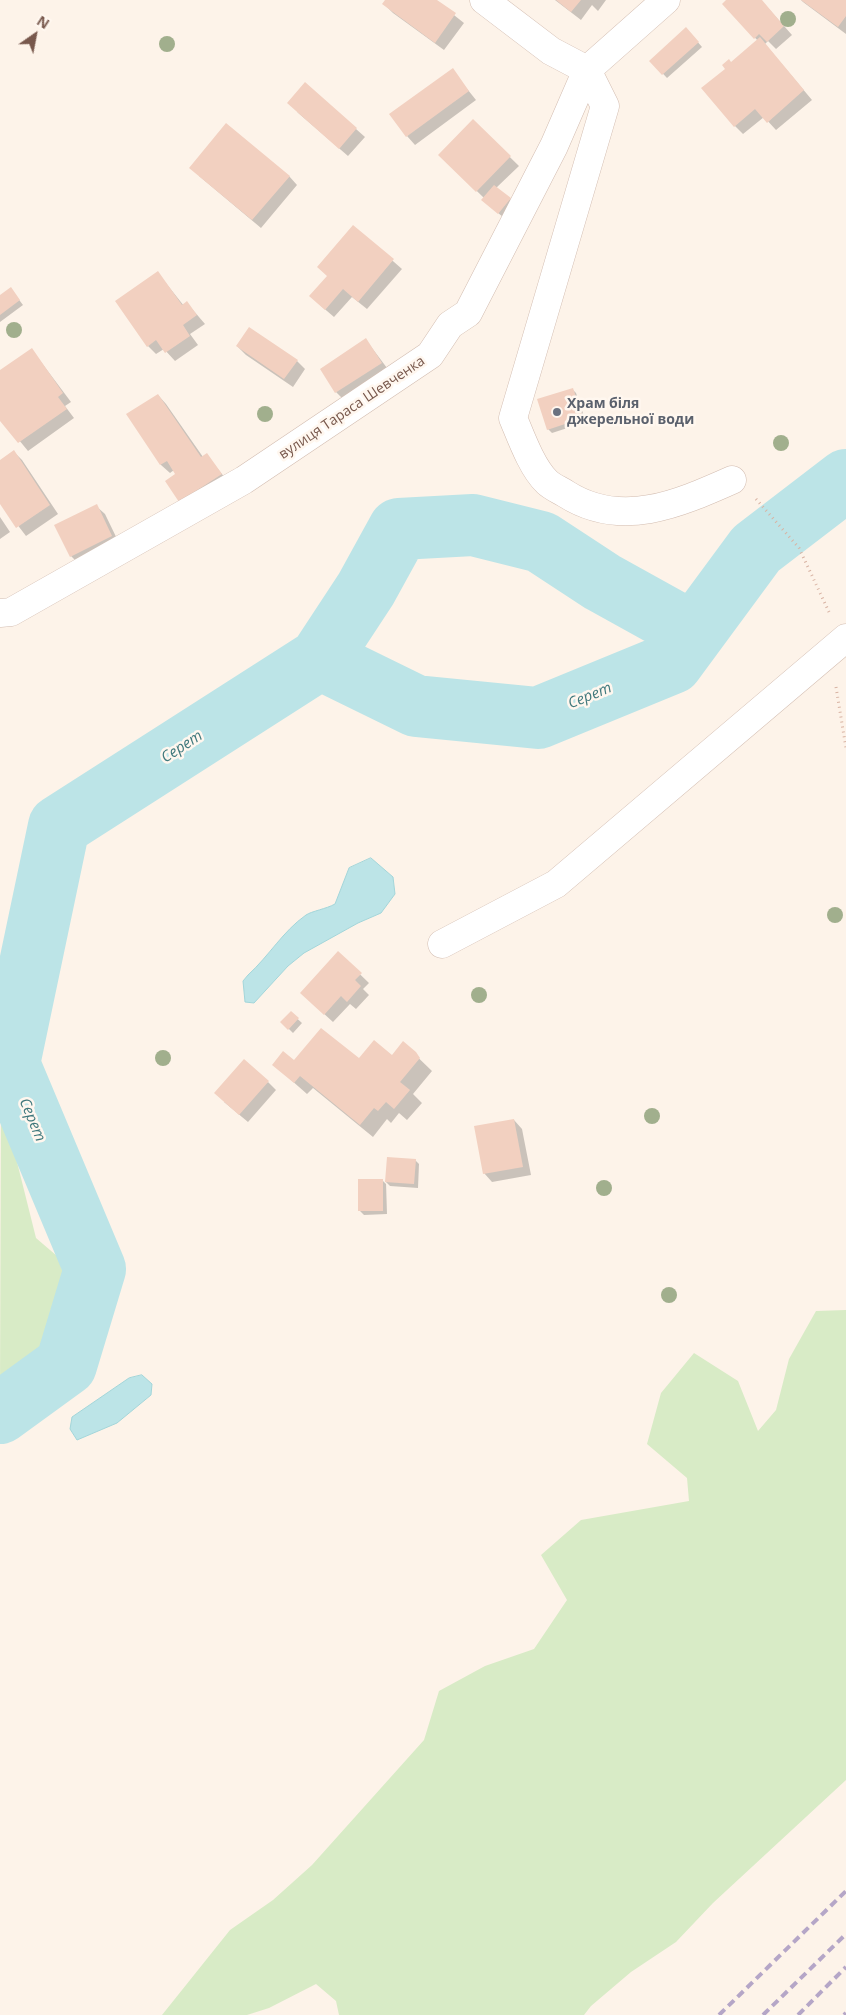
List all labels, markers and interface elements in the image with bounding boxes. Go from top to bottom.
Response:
north arrow [10,10,60,60]
text: N [33,11,53,33]
street label: вулиця Тараса Шевченка [276,353,428,463]
place label: Храм біля джерельної води [567,396,694,428]
marker: Храм біля джерельної води [551,406,563,418]
water label: Серет [566,679,614,713]
water label: Серет [158,727,206,767]
water label: Серет [15,1096,49,1144]

